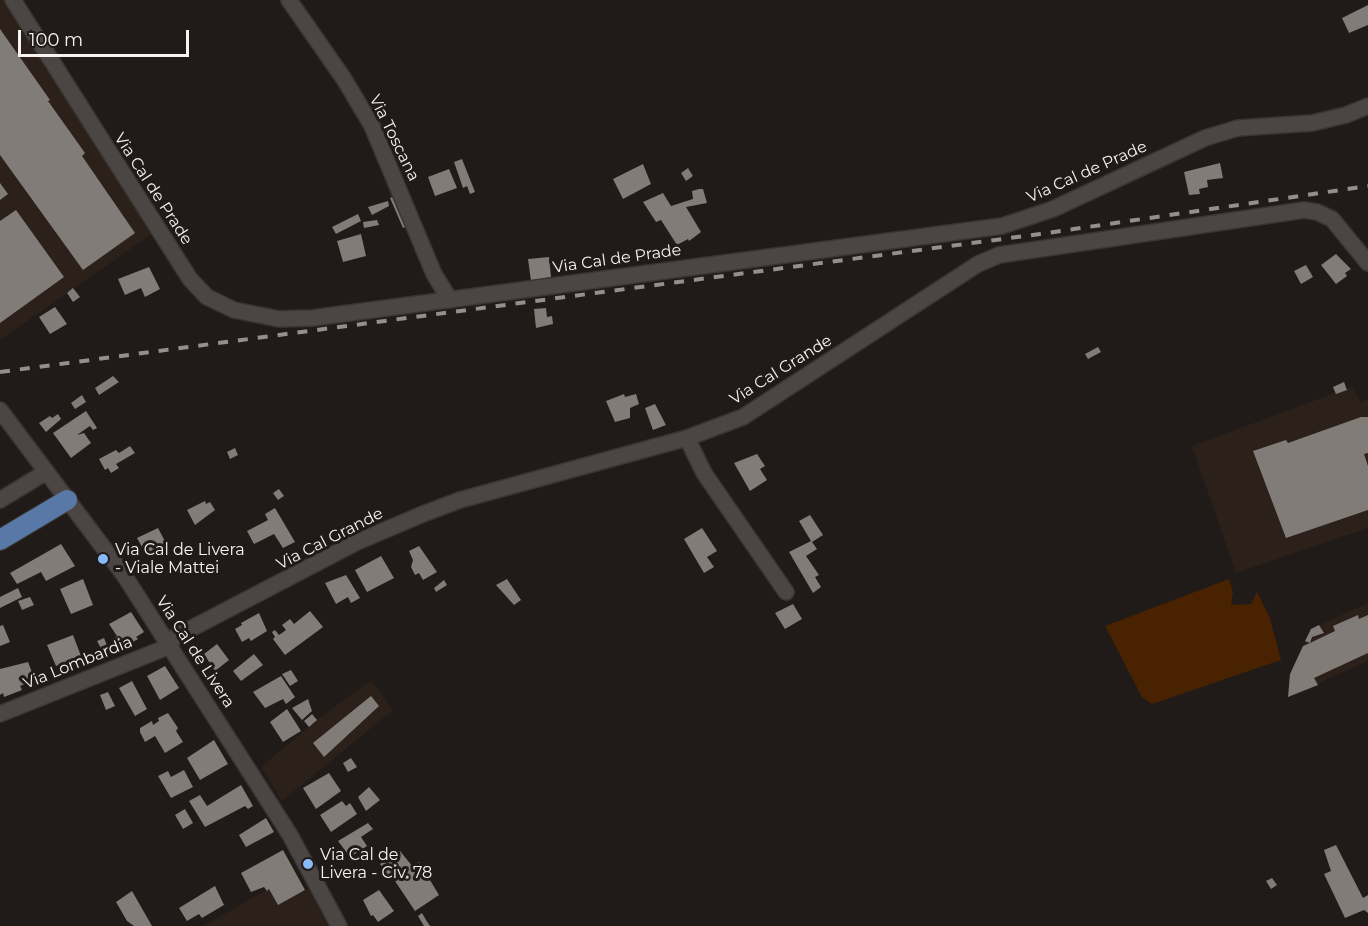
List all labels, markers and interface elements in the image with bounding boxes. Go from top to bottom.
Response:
scale bar [21,18,192,56]
text: 100 m [29,29,83,51]
street label: Via Toscana [365,92,423,184]
street label: Via Cal de Prade [110,129,196,249]
street label: Via Cal de Prade [1024,137,1150,207]
street label: Via Cal de Prade [552,240,682,278]
street label: Via Cal Grande [726,331,836,409]
street label: Via Cal Grande [274,504,386,574]
place label: Via Cal de Livera - Viale Mattei [115,540,245,578]
marker: Via Cal de Livera - Viale Mattei [96,552,110,566]
street label: Via Cal de Livera [152,592,238,712]
street label: Via Lombardia [21,632,135,694]
place label: Via Cal de Livera - Civ. 78 [320,845,432,883]
marker: Via Cal de Livera - Civ. 78 [301,857,315,871]

